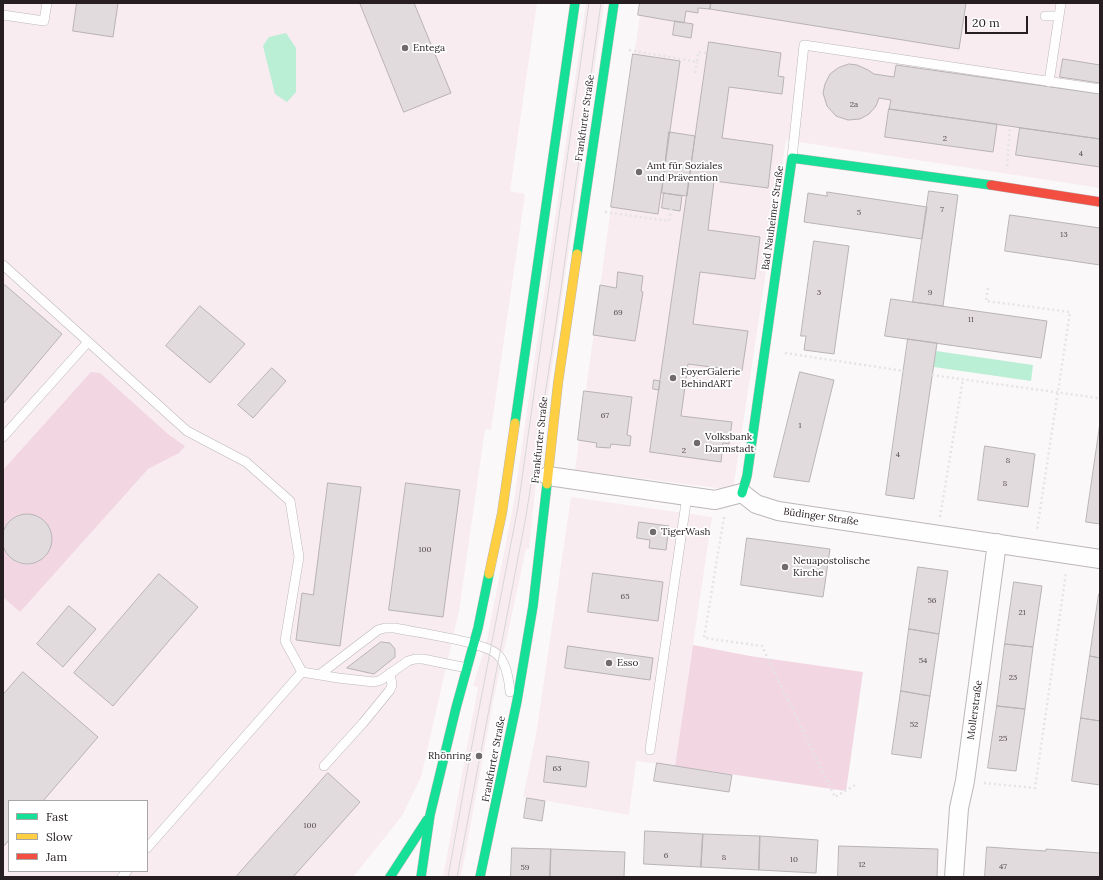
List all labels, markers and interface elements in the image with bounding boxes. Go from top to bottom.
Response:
scale bar [967,8,1030,34]
text: 20 m [972,15,1000,30]
place label: Entega [413,42,445,54]
marker: Entega [400,43,410,53]
street label: Frankfurter Straße [573,74,597,162]
house number: 2a [850,100,858,110]
house number: 2 [943,134,947,144]
house number: 4 [1079,149,1083,159]
place label: Amt für Soziales und Prävention [647,160,722,184]
street label: Bad Nauheimer Straße [760,165,786,271]
marker: Amt für Soziales und Prävention [634,167,644,177]
house number: 7 [940,205,944,215]
house number: 5 [857,208,861,218]
house number: 13 [1060,230,1068,240]
house number: 3 [817,288,821,298]
house number: 9 [928,288,932,298]
house number: 69 [613,308,623,318]
house number: 11 [968,315,974,325]
place label: FoyerGalerie BehindART [681,366,740,390]
marker: FoyerGalerie BehindART [668,373,678,383]
street label: Frankfurter Straße [529,396,551,484]
house number: 67 [601,411,609,421]
house number: 1 [799,421,801,431]
place label: Volksbank Darmstadt [705,431,754,454]
marker: Volksbank Darmstadt [692,438,702,448]
house number: 2 [682,446,686,456]
house number: 4 [896,450,900,460]
house number: 8 [1006,456,1010,466]
house number: 8 [1003,479,1007,489]
street label: Büdinger Straße [783,506,859,528]
place label: TigerWash [661,526,711,538]
marker: TigerWash [648,527,658,537]
house number: 100 [419,545,431,555]
place label: Neuapostolische Kirche [793,555,870,578]
marker: Neuapostolische Kirche [780,562,790,572]
house number: 65 [621,592,629,602]
house number: 56 [928,596,936,606]
house number: 21 [1018,608,1026,618]
house number: 54 [919,656,927,666]
place label: Esso [617,657,638,669]
marker: Esso [604,658,614,668]
house number: 23 [1009,673,1017,683]
street label: Mollerstraße [965,679,985,741]
street label: Frankfurter Straße [480,715,508,803]
house number: 52 [910,720,918,730]
house number: 25 [999,734,1007,744]
place label: Rhönring [428,750,471,762]
marker: Rhönring [474,751,484,761]
house number: 63 [552,764,562,774]
legend [8,800,148,872]
text: Fast [46,809,69,824]
house number: 100 [304,821,316,831]
text: Slow [46,829,73,844]
text: Jam [46,849,67,864]
house number: 6 [664,851,668,861]
house number: 8 [722,853,726,863]
house number: 10 [790,855,798,865]
house number: 12 [858,860,866,870]
house number: 47 [999,862,1007,872]
house number: 59 [521,863,529,873]

